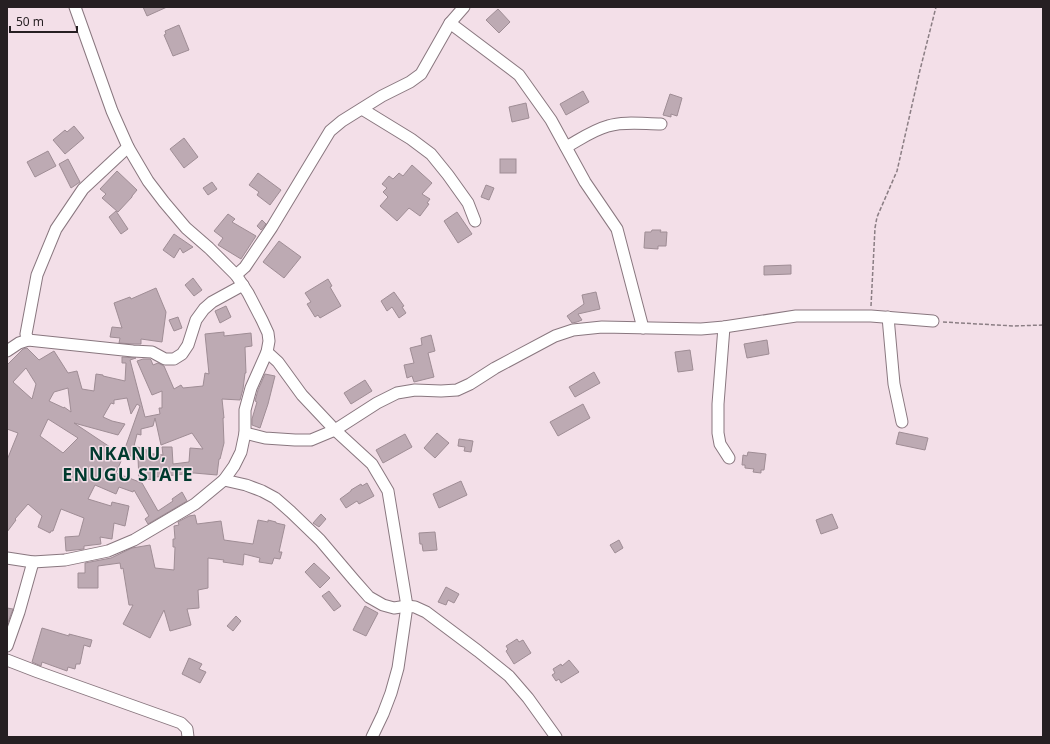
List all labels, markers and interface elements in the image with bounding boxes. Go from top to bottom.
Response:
scale bar [10,8,77,34]
text: 50 m [16,13,44,30]
district label: NKANU, ENUGU STATE [62,441,194,486]

